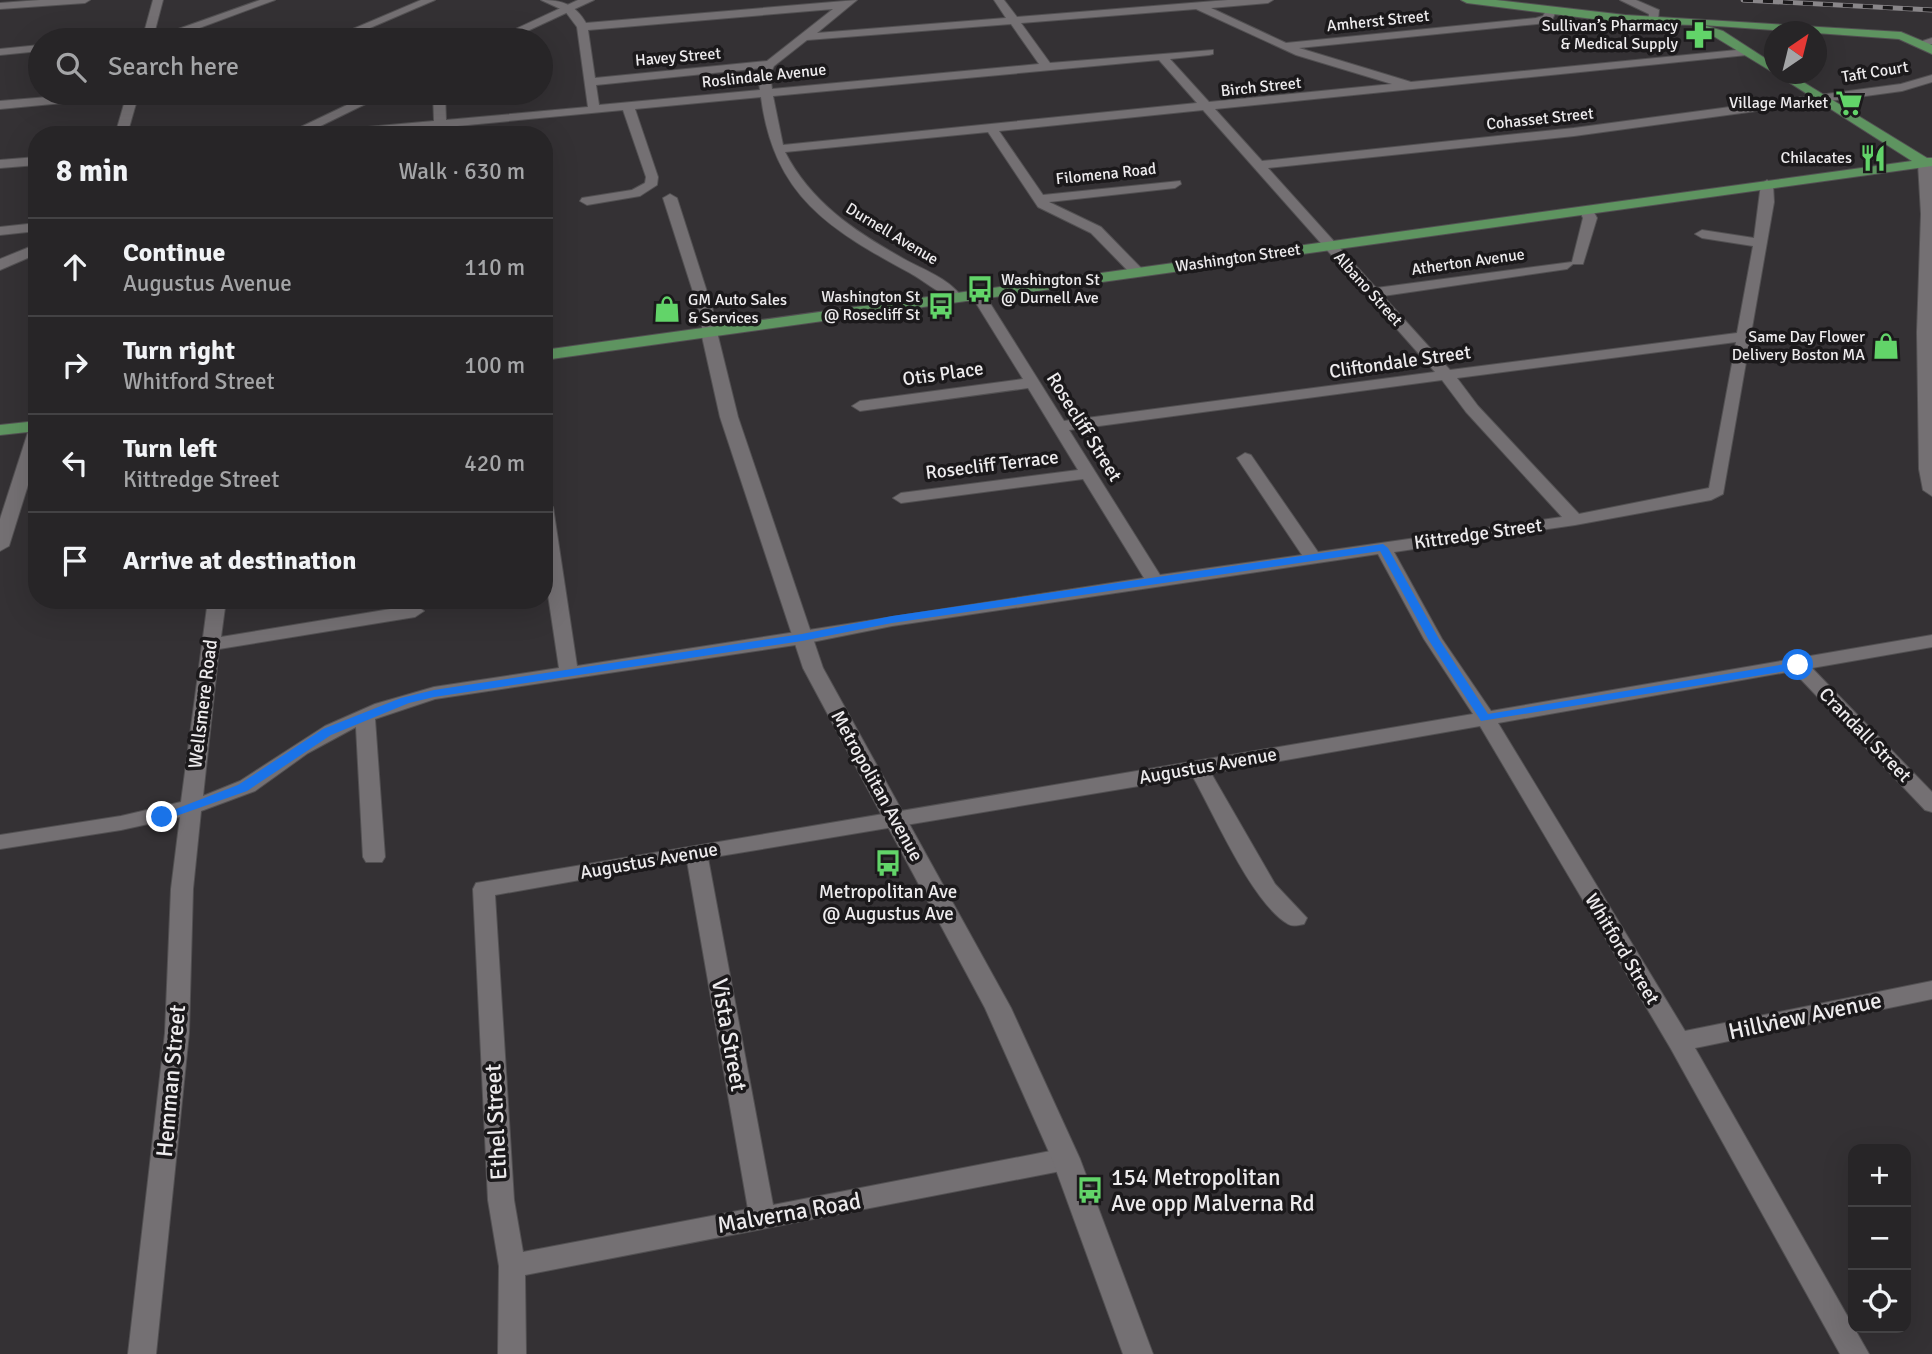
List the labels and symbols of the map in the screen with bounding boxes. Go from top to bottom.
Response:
street label: Amherst Street [1326,6,1431,36]
place label: Sullivan’s Pharmacy & Medical Supply [1542,16,1679,54]
pharmacy icon: Sullivan’s Pharmacy & Medical Supply [1684,20,1714,50]
north arrow [1764,21,1827,84]
street label: Havey Street [634,43,722,71]
street label: Taft Court [1840,57,1910,87]
street label: Roslindale Avenue [701,60,827,92]
street label: Birch Street [1220,73,1303,101]
supermarket icon: Village Market [1834,88,1864,118]
place label: Village Market [1729,93,1828,113]
street label: Cohasset Street [1485,103,1595,135]
restaurant icon: Chilacates [1858,143,1888,173]
place label: Chilacates [1781,148,1852,168]
street label: Filomena Road [1055,159,1157,189]
street label: Durnell Avenue [842,199,942,269]
street label: Washington Street [1174,239,1302,277]
street label: Atherton Avenue [1410,244,1526,280]
street label: Albano Street [1329,248,1407,331]
place label: Washington St @ Durnell Ave [1001,270,1100,308]
bus stop icon: Washington St @ Durnell Ave [965,274,995,304]
place label: Washington St @ Rosecliff St [821,287,920,325]
place label: GM Auto Sales & Services [688,290,787,328]
bus stop icon: Washington St @ Rosecliff St [926,291,956,321]
shop icon: GM Auto Sales & Services [652,294,682,324]
place label: Same Day Flower Delivery Boston MA [1732,327,1865,365]
shop icon: Same Day Flower Delivery Boston MA [1871,331,1901,361]
street label: Cliftondale Street [1328,340,1473,384]
street label: Otis Place [901,356,985,392]
street label: Rosecliff Street [1041,368,1127,486]
street label: Rosecliff Terrace [924,445,1060,485]
street label: Kittredge Street [1412,513,1544,555]
street label: Wellsmere Road [183,638,223,770]
route start [1782,649,1813,680]
street label: Crandall Street [1814,683,1916,788]
street label: Metropolitan Avenue [826,706,928,866]
street label: Augustus Avenue [1137,742,1279,790]
route end [146,801,177,832]
street label: Augustus Avenue [578,837,720,885]
bus stop icon: Metropolitan Ave @ Augustus Ave [873,848,903,878]
place label: Metropolitan Ave @ Augustus Ave [819,880,957,926]
street label: Whitford Street [1579,889,1665,1009]
street label: Vista Street [705,976,753,1094]
street label: Hillview Avenue [1726,986,1884,1046]
street label: Hemman Street [150,1004,192,1158]
street label: Ethel Street [478,1063,514,1181]
place label: 154 Metropolitan Ave opp Malverna Rd [1111,1163,1315,1218]
bus stop icon: 154 Metropolitan Ave opp Malverna Rd [1075,1175,1105,1205]
street label: Malverna Road [715,1186,863,1240]

